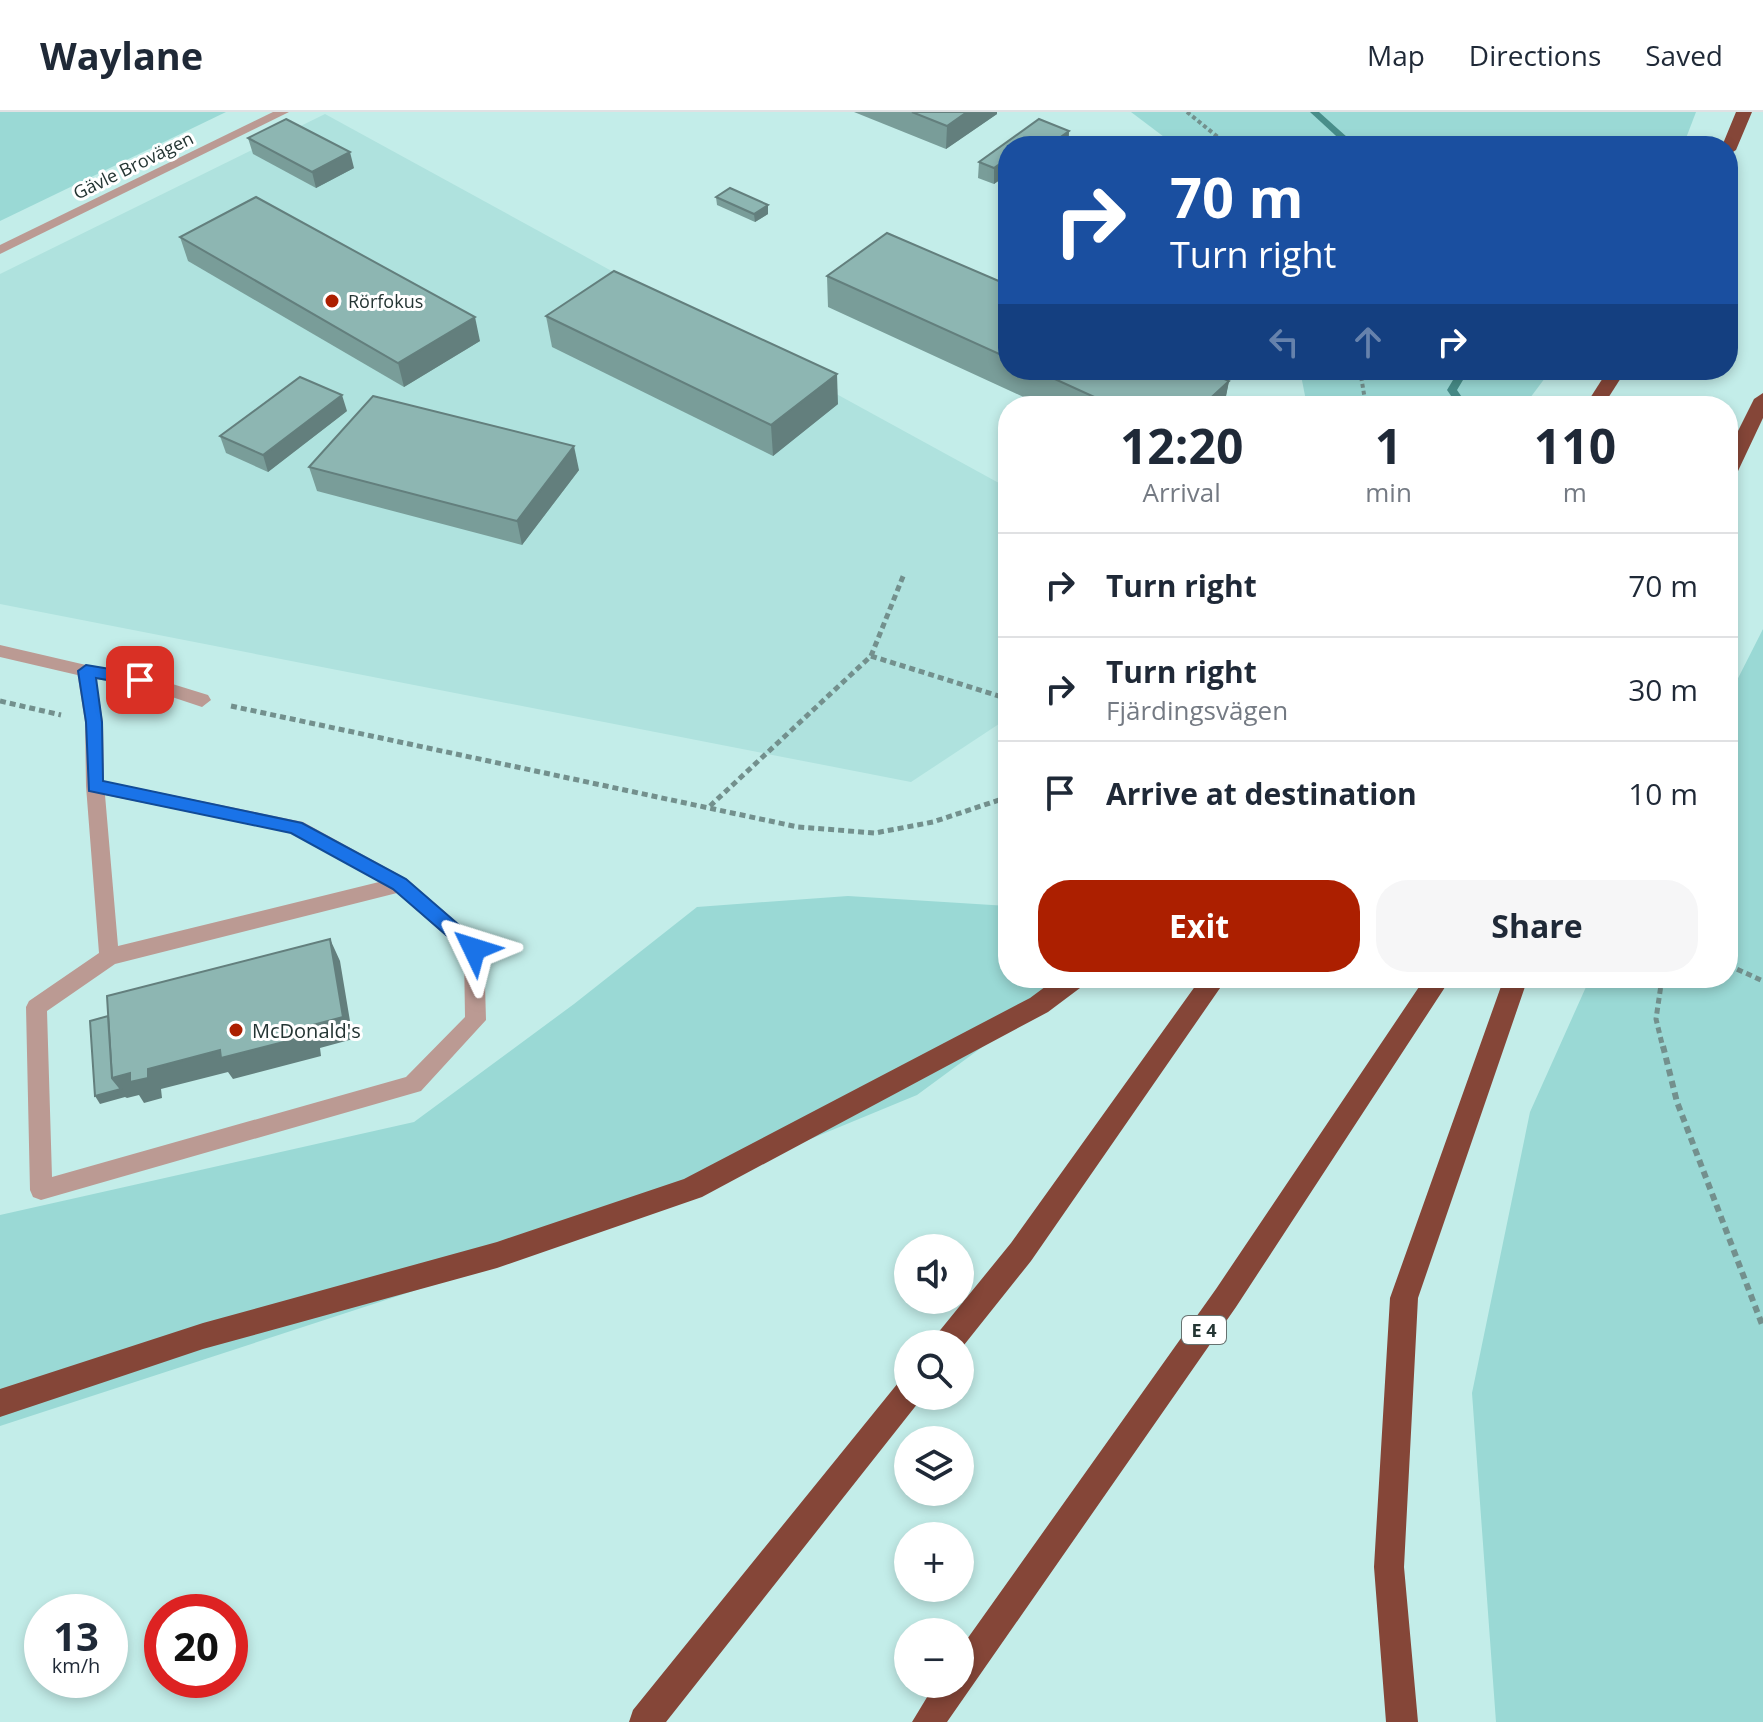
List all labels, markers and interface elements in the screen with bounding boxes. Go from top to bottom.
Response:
text: Waylane [40,29,203,81]
text: Map [1367,36,1425,74]
text: Directions [1469,36,1601,74]
text: Saved [1645,36,1723,74]
street label: Gävle Brovägen [69,125,197,205]
text: 70 m [1170,158,1304,234]
icon: right [1038,168,1142,272]
text: Turn right [1170,230,1336,279]
place label: Rörfokus [348,289,423,313]
marker: Rörfokus [323,292,341,310]
icon: left [1262,320,1306,364]
icon: ahead [1346,320,1390,364]
icon: right [1430,320,1474,364]
text: 12:20 [1120,413,1243,478]
text: 1 [1375,413,1402,478]
text: 110 [1534,413,1616,478]
text: Arrival [1142,474,1221,510]
text: min [1365,474,1412,510]
text: m [1563,474,1587,510]
icon: right [1038,563,1082,607]
text: Turn right [1106,565,1257,606]
text: 70 m [1628,565,1698,606]
pin [106,646,174,714]
text: Turn right [1106,651,1257,692]
icon: arrive [118,658,162,702]
icon: right [1038,667,1082,711]
text: 30 m [1628,669,1698,710]
text: Fjärdingsvägen [1106,692,1288,728]
icon: arrive [1038,771,1082,815]
text: Arrive at destination [1106,773,1417,814]
text: 10 m [1628,773,1698,814]
button: Exit [1038,880,1360,972]
button: Share [1376,880,1698,972]
position arrow [432,907,516,991]
place label: McDonald's [252,1017,361,1044]
marker: McDonald's [227,1021,245,1039]
map controls [894,1234,974,1698]
button: sound [894,1234,974,1314]
road number: E 4 [1182,1316,1226,1344]
button: search [894,1330,974,1410]
button: layers [894,1426,974,1506]
button: + [894,1522,974,1602]
speed limit sign: 20 [144,1594,248,1698]
text: 13 [53,1608,99,1663]
button: − [894,1618,974,1698]
text: km/h [52,1652,100,1679]

